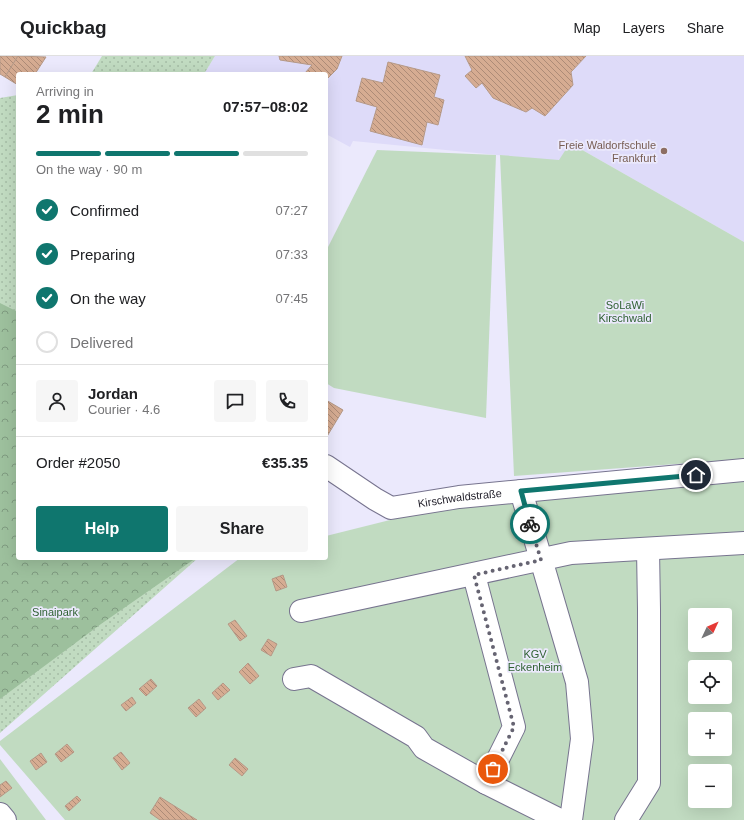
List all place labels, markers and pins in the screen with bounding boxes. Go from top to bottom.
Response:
place label: Freie Waldorfschule Frankfurt [559,139,656,164]
marker: Freie Waldorfschule Frankfurt [659,146,669,156]
pin [679,458,713,492]
pin [476,752,510,786]

